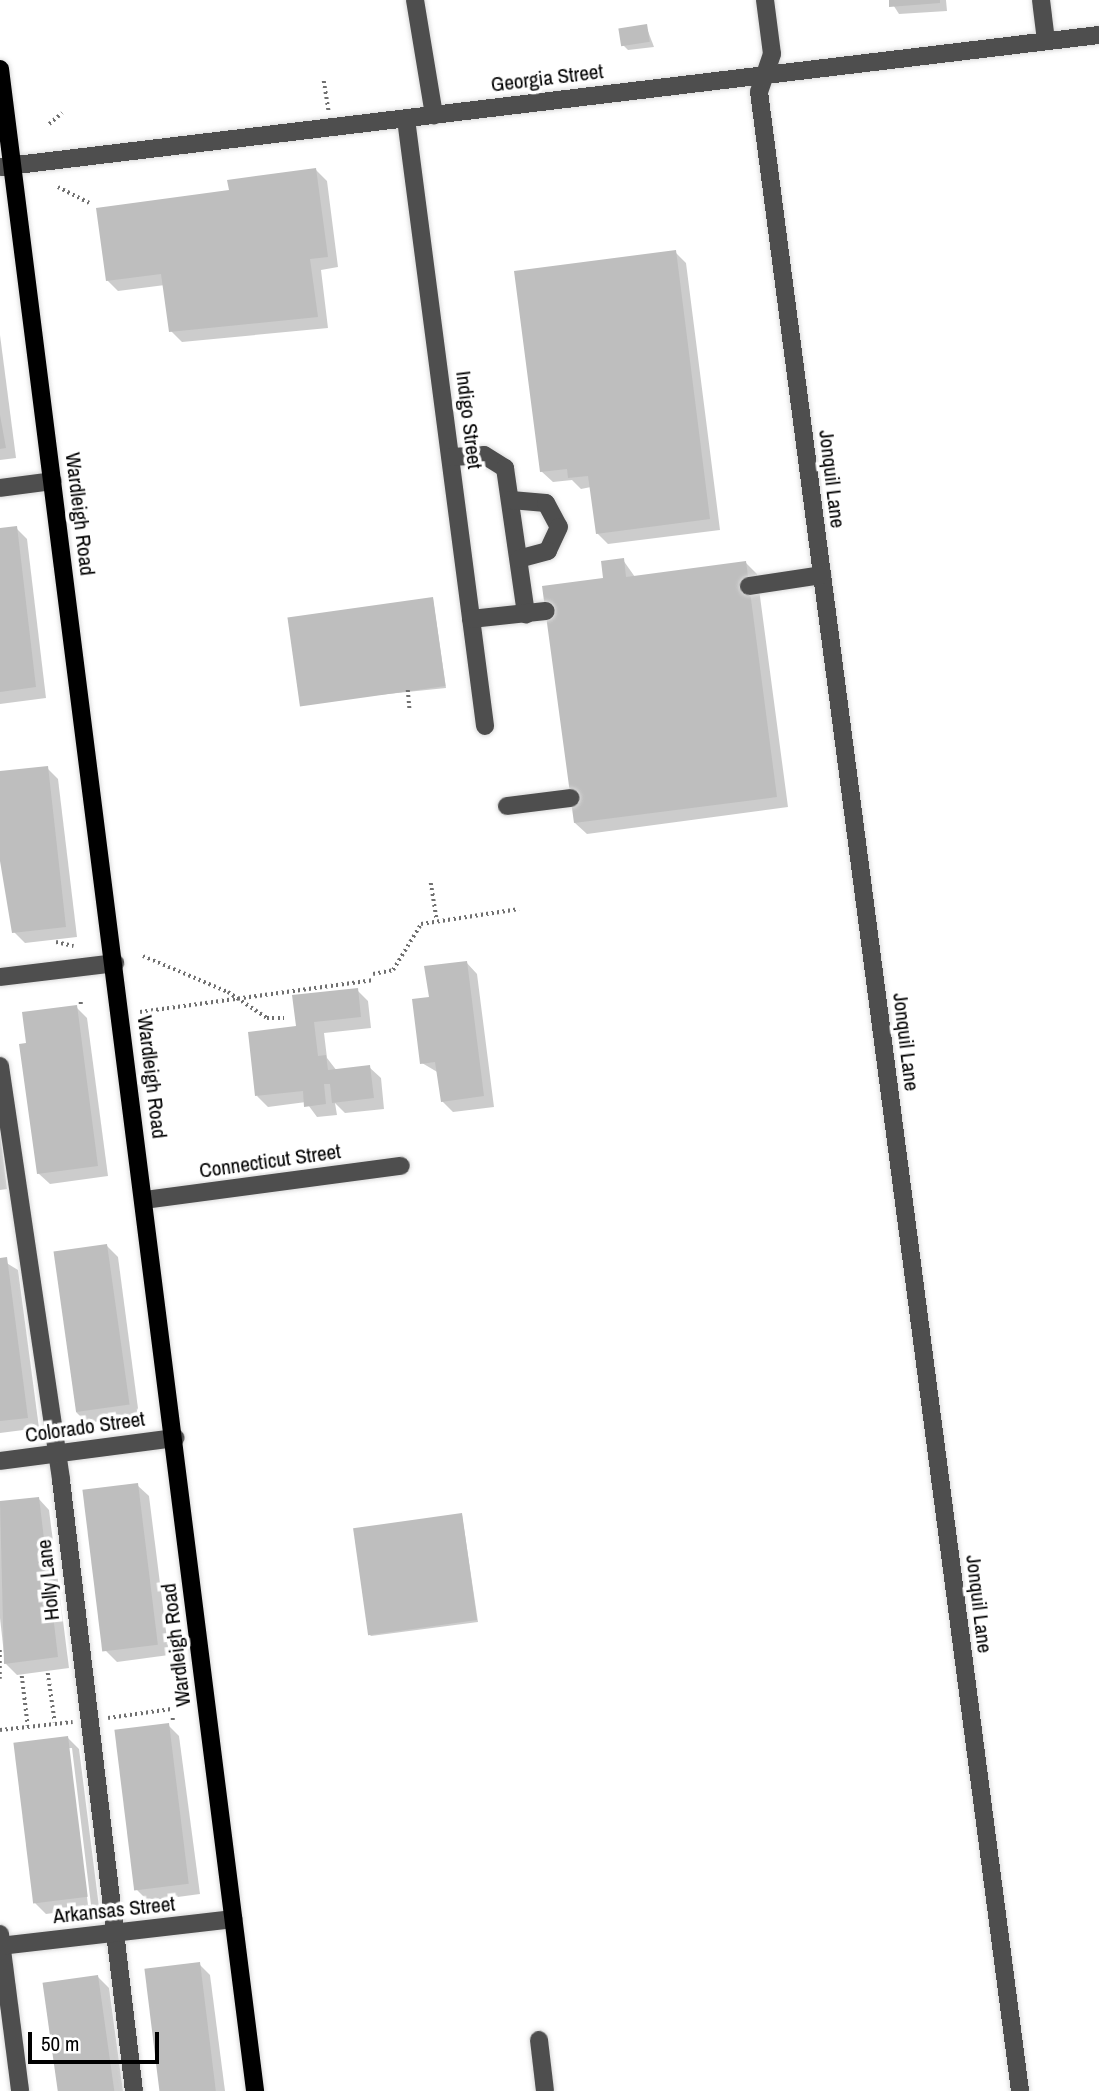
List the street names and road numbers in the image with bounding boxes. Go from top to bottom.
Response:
street label: Georgia Street [489,59,605,97]
street label: Indigo Street [450,370,488,470]
street label: Jonquil Lane [813,429,851,529]
street label: Wardleigh Road [60,451,100,577]
street label: Jonquil Lane [887,992,925,1092]
street label: Wardleigh Road [132,1014,172,1140]
street label: Connecticut Street [198,1139,342,1183]
street label: Colorado Street [24,1406,146,1448]
street label: Holly Lane [31,1538,65,1622]
street label: Jonquil Lane [960,1554,998,1654]
street label: Wardleigh Road [156,1582,196,1708]
street label: Arkansas Street [52,1891,176,1929]

